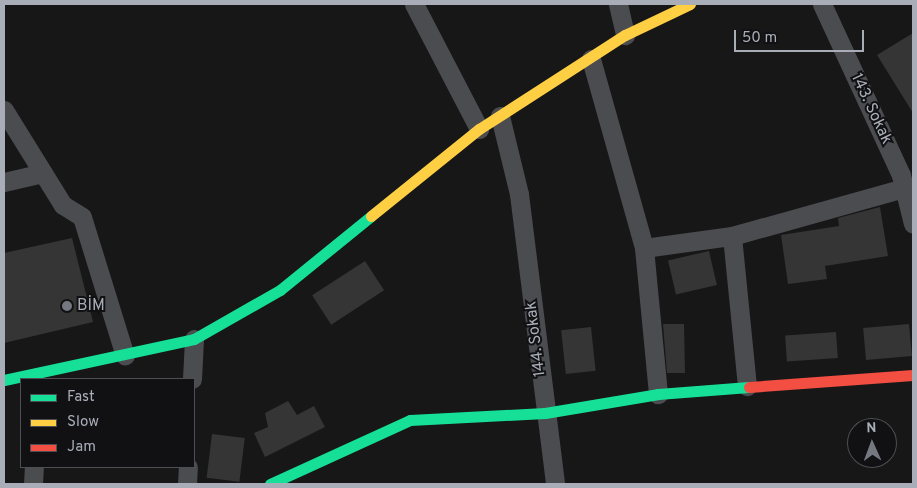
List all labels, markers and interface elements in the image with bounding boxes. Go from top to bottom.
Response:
scale bar [737,20,867,52]
text: 50 m [742,29,777,48]
street label: 143. Sokak [846,71,896,147]
place label: BİM [77,296,105,316]
marker: BİM [61,300,73,312]
street label: 144. Sokak [522,300,550,378]
legend [20,378,195,468]
text: Fast [67,388,95,407]
text: Slow [67,413,99,432]
north arrow [847,418,897,468]
text: N [866,420,877,437]
text: Jam [67,438,96,457]

